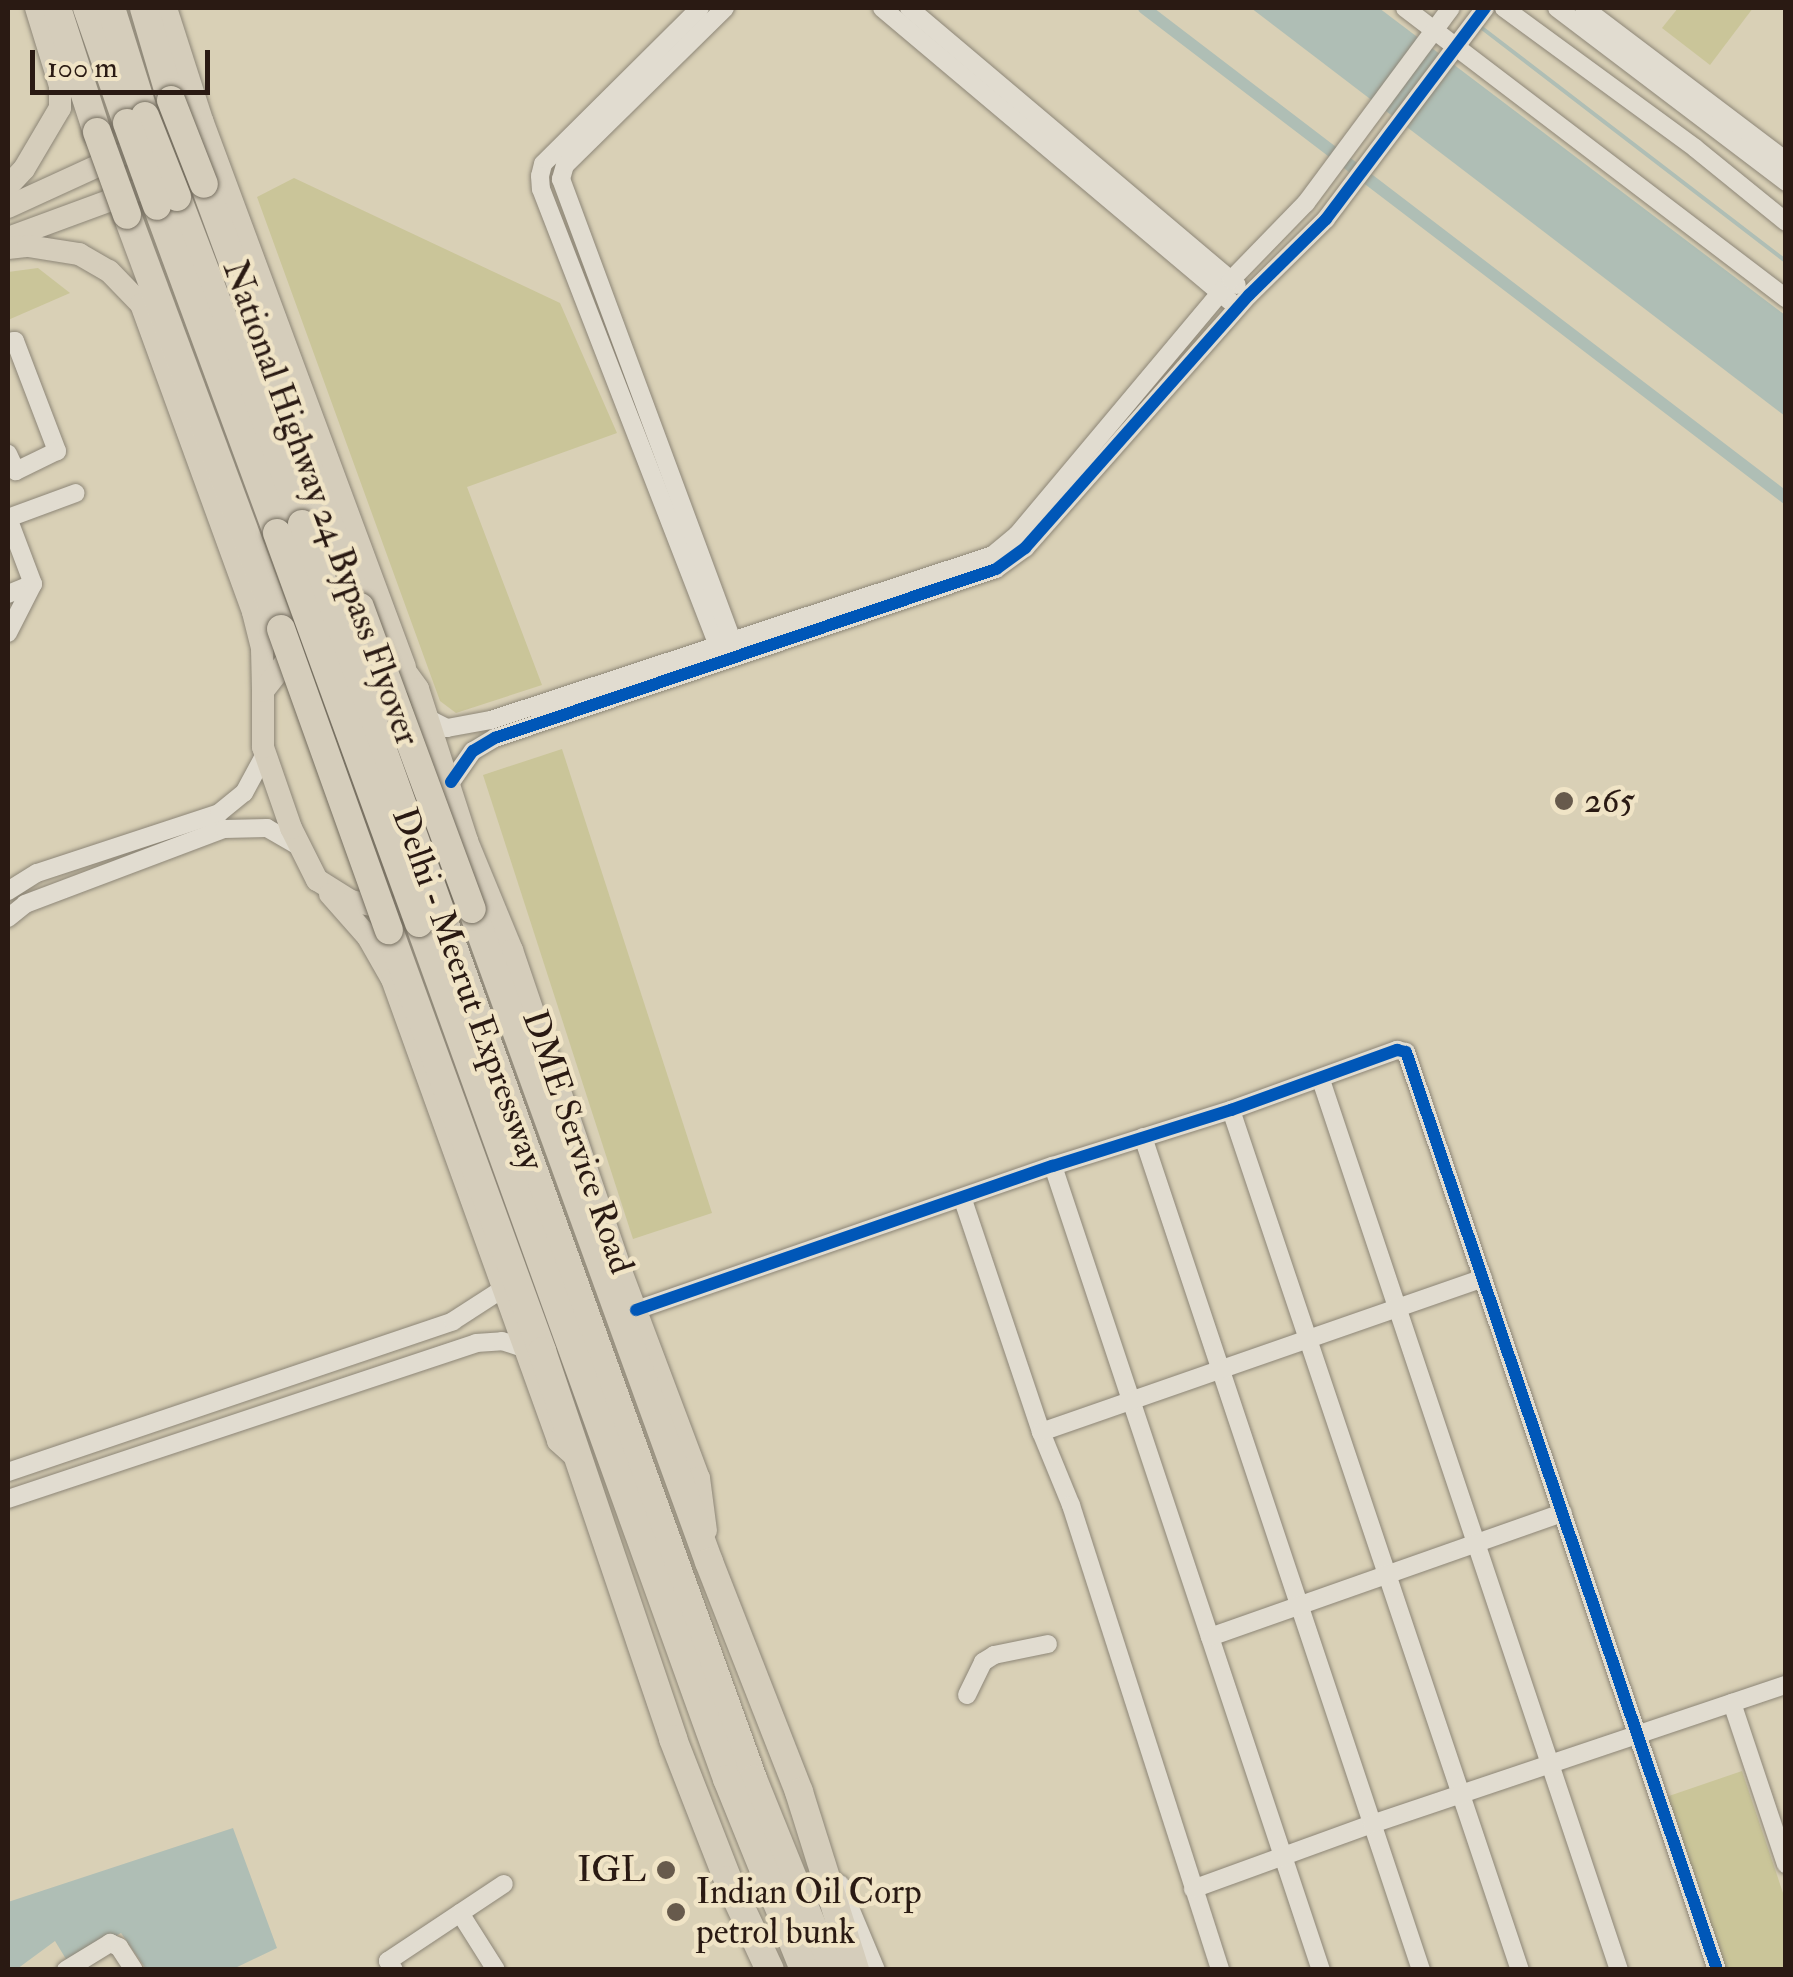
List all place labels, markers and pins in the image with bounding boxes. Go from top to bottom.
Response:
place label: 265 [1584,780,1635,822]
marker: 265 [1553,790,1575,812]
place label: IGL [577,1849,646,1891]
marker: IGL [655,1859,677,1881]
place label: Indian Oil Corp petrol bunk [696,1871,922,1953]
marker: Indian Oil Corp petrol bunk [665,1901,687,1923]

